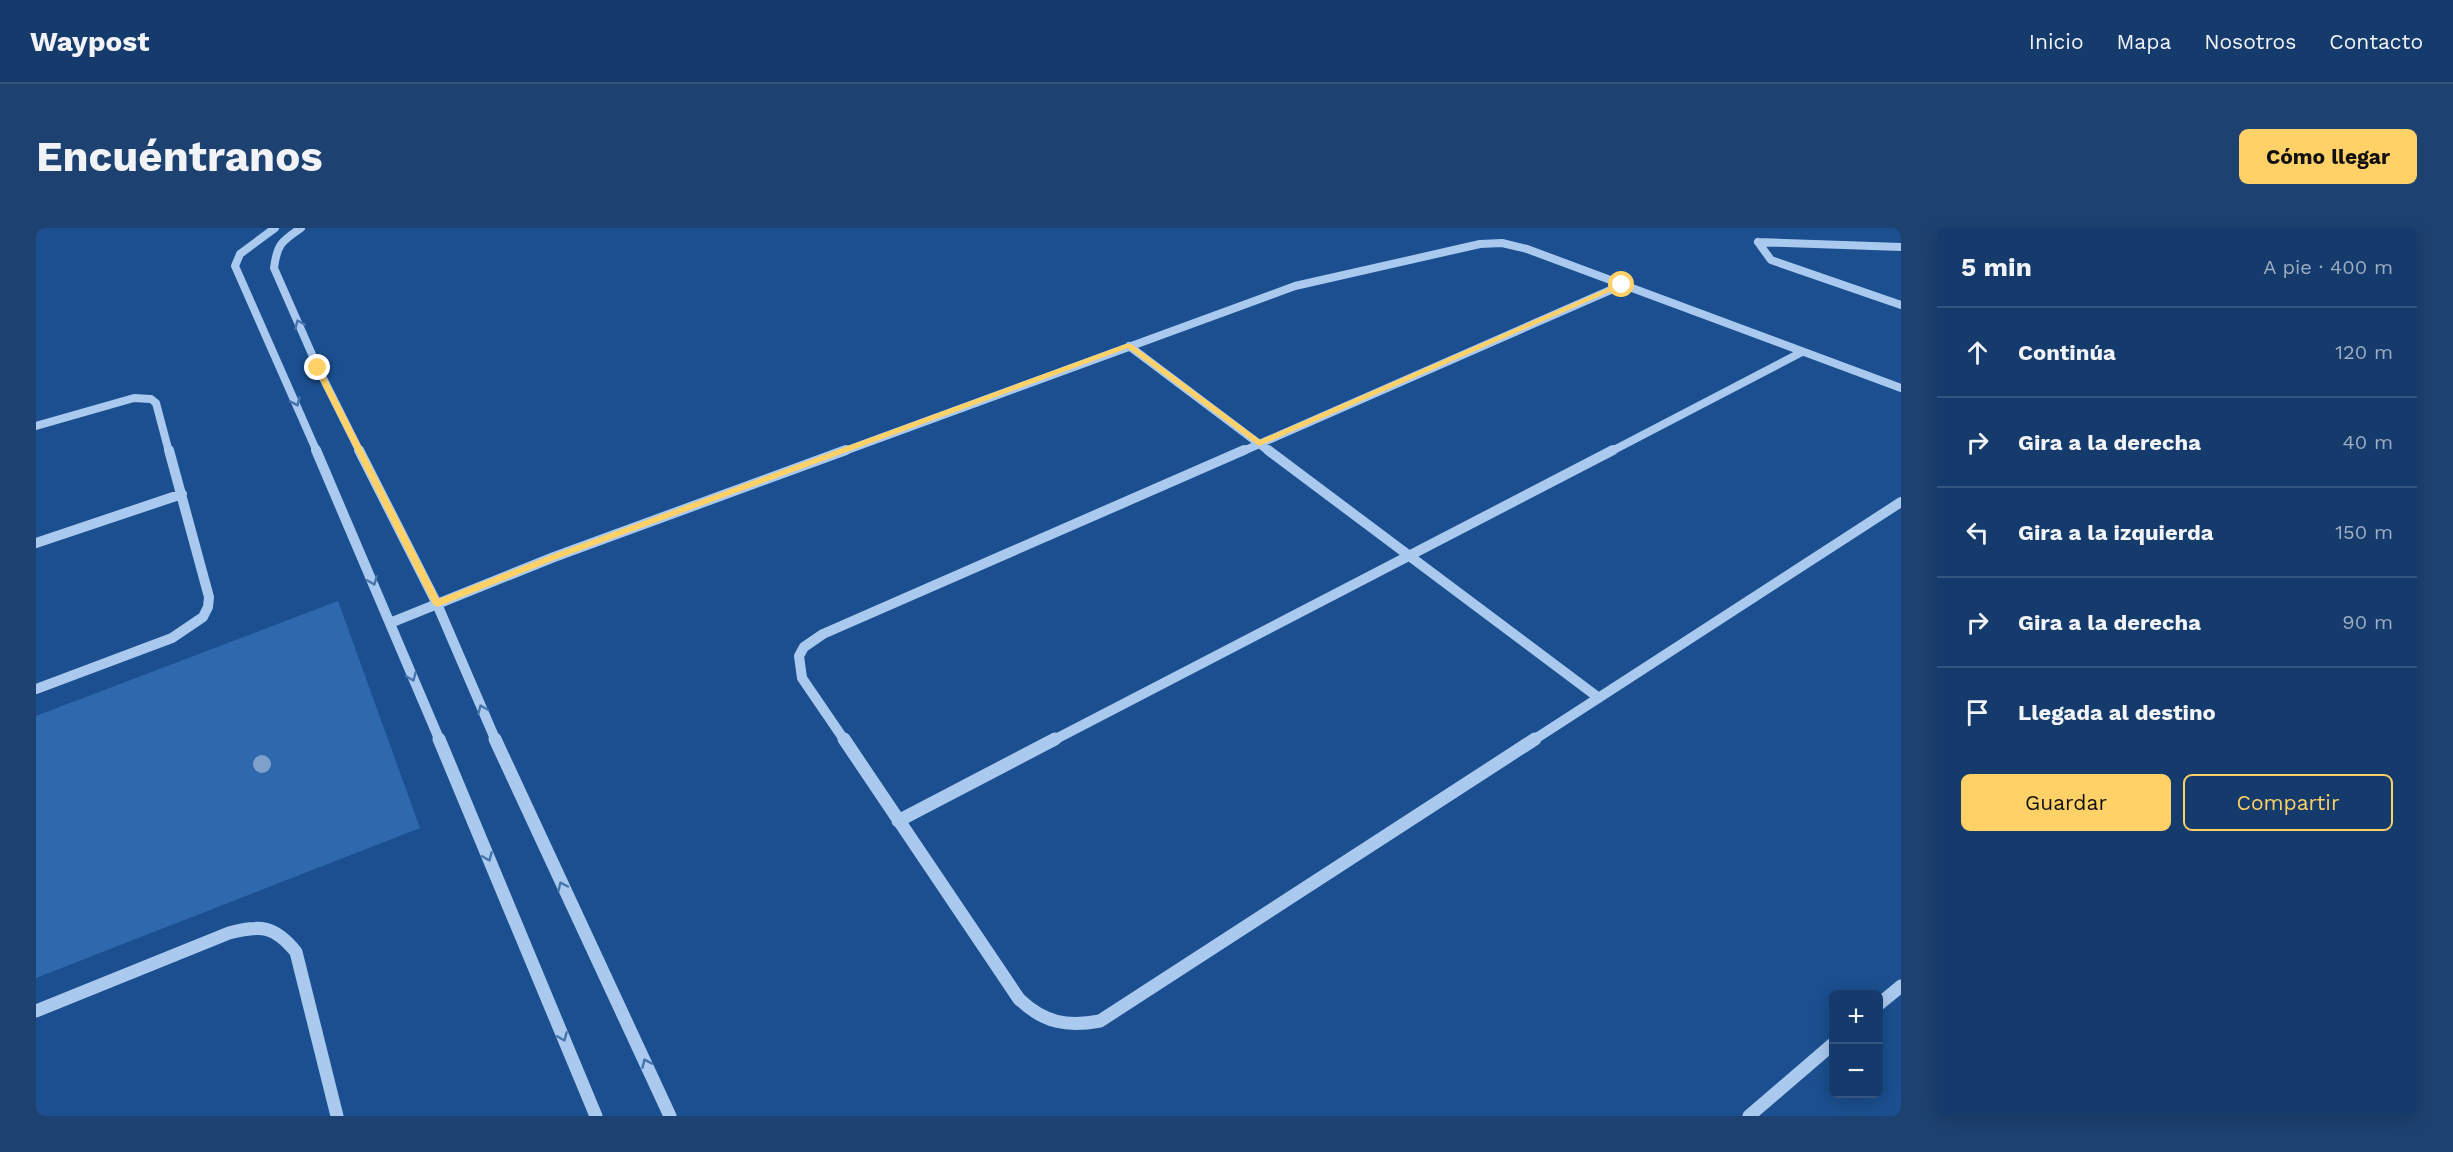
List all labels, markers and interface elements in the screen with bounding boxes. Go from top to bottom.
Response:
text: Waypost [30,25,149,58]
text: Inicio [2029,29,2084,54]
text: Mapa [2117,29,2171,54]
text: Nosotros [2204,29,2296,54]
text: Contacto [2329,29,2423,54]
button: Cómo llegar [2239,129,2417,184]
text: Encuéntranos [36,132,323,181]
text: 5 min [1961,252,2032,282]
text: A pie · 400 m [2263,255,2393,279]
route start [1608,271,1634,297]
one-way arrow [294,320,306,331]
icon: ahead [1961,336,1994,369]
text: Continúa [2018,340,2116,365]
text: 120 m [2335,340,2393,364]
route end [304,354,330,380]
one-way arrow [288,396,300,407]
icon: right [1961,426,1994,459]
text: Gira a la derecha [2018,430,2201,455]
text: 40 m [2342,430,2393,454]
icon: left [1961,516,1994,549]
text: Gira a la izquierda [2018,520,2214,545]
text: 150 m [2335,520,2393,544]
one-way arrow [366,575,378,586]
icon: right [1961,606,1994,639]
text: Gira a la derecha [2018,610,2201,635]
text: 90 m [2342,610,2393,634]
one-way arrow [405,671,417,682]
icon: arrive [1961,696,1994,729]
text: Llegada al destino [2018,700,2216,725]
one-way arrow [477,704,489,715]
button: Guardar [1961,774,2171,831]
button: Compartir [2183,774,2393,831]
one-way arrow [481,850,493,861]
one-way arrow [558,882,570,893]
map controls [1829,990,1883,1098]
button: + [1829,990,1883,1044]
one-way arrow [556,1030,568,1041]
button: − [1829,1044,1883,1098]
one-way arrow [641,1058,653,1069]

